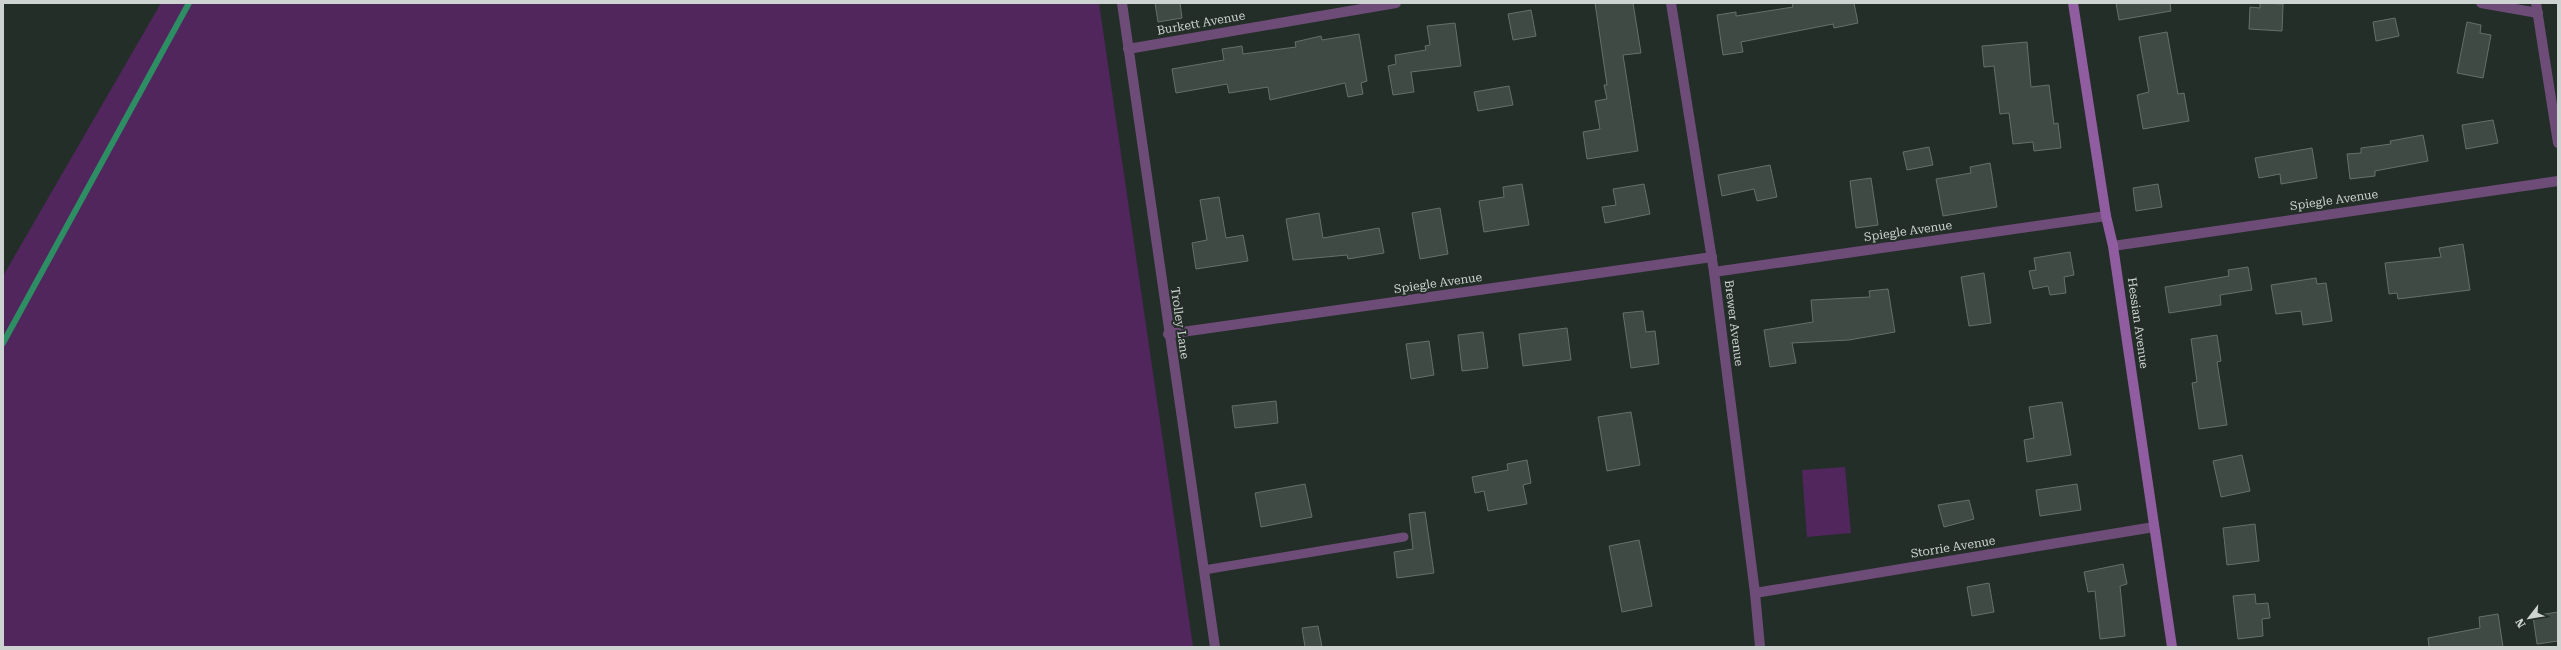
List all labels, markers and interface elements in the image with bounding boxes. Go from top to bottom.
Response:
street label: Burkett Avenue [1156,8,1247,38]
street label: Spiegle Avenue [2289,187,2379,213]
street label: Spiegle Avenue [1863,218,1953,244]
street label: Spiegle Avenue [1393,270,1483,296]
street label: Hessian Avenue [2125,277,2151,370]
street label: Brewer Avenue [1722,279,1746,367]
street label: Trolley Lane [1168,286,1192,360]
street label: Storrie Avenue [1910,533,1997,561]
north arrow [2509,598,2549,638]
text: N [2513,615,2529,630]

